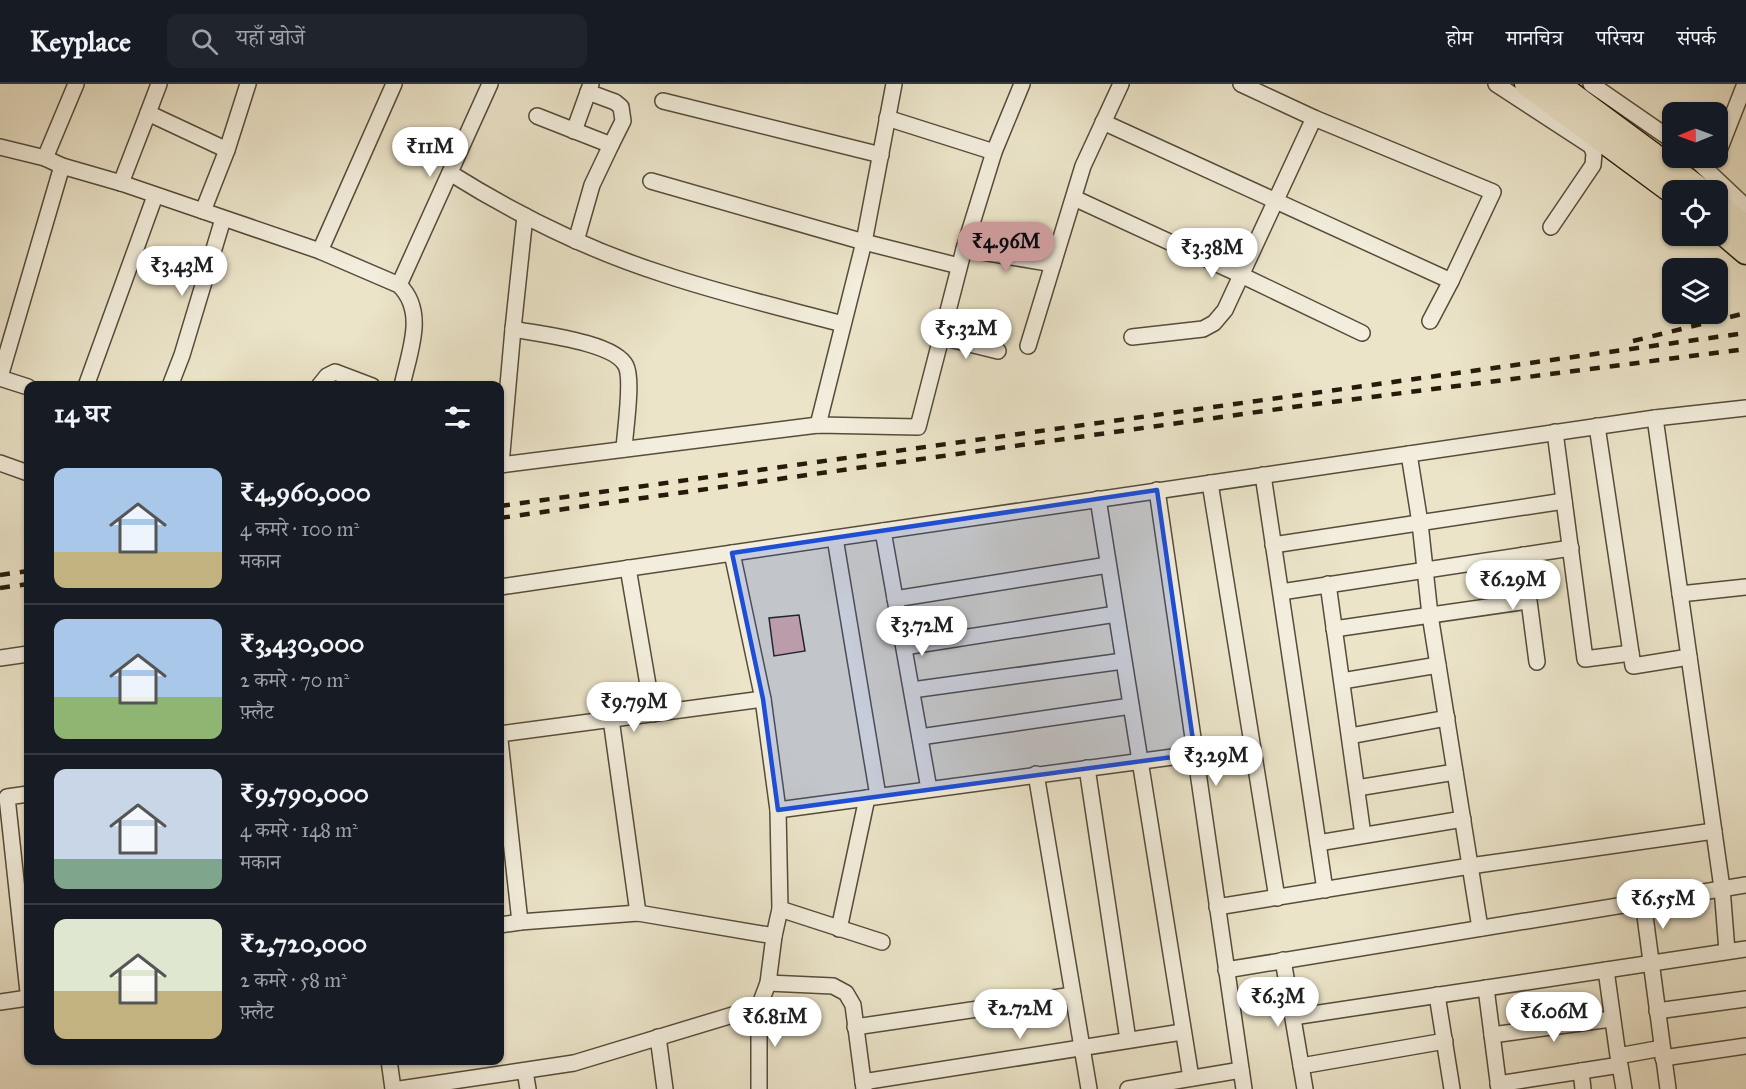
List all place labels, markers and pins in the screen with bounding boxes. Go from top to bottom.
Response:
pin: ₹11M [394,127,466,178]
pin: ₹4.96M [957,222,1055,273]
pin: ₹3.38M [1163,228,1261,279]
pin: ₹3.43M [133,246,231,297]
pin: ₹5.32M [917,309,1015,360]
pin: ₹6.29M [1464,560,1562,611]
pin: ₹3.72M [873,606,971,657]
pin: ₹9.79M [585,682,683,733]
pin: ₹3.29M [1167,736,1265,787]
pin: ₹6.55M [1614,879,1712,930]
pin: ₹6.3M [1236,977,1320,1028]
pin: ₹2.72M [971,989,1069,1040]
pin: ₹6.06M [1505,992,1603,1043]
pin: ₹6.81M [726,997,824,1048]

